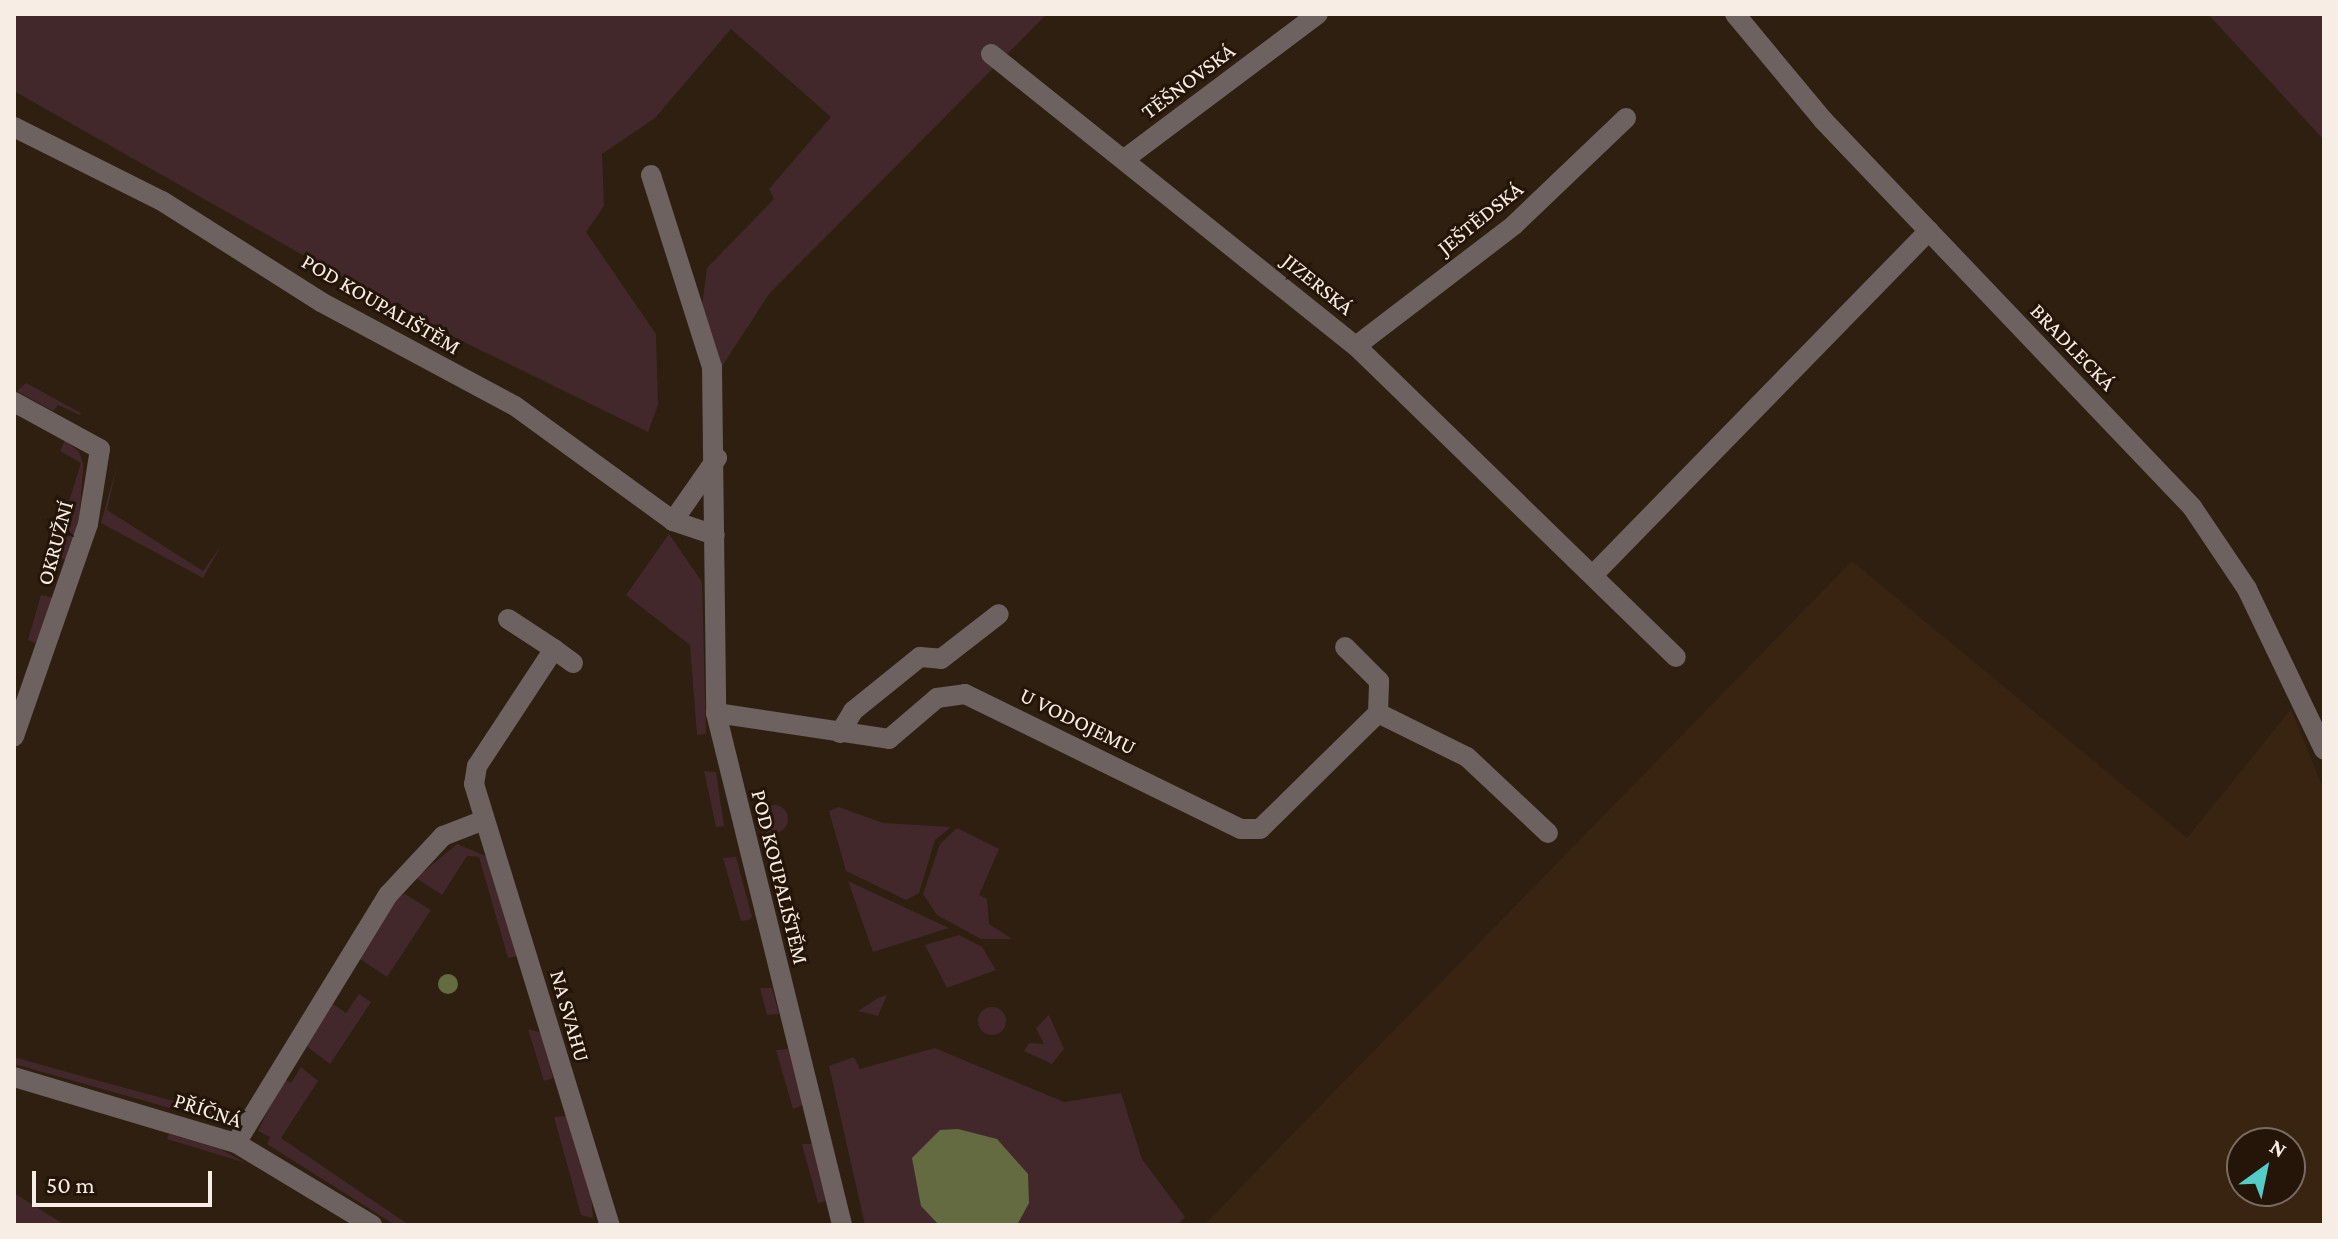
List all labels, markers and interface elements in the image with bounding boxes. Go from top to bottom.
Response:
street label: TĚŠNOVSKÁ [1136,37,1240,125]
street label: JEŠTĚDSKÁ [1432,176,1528,260]
street label: JIZERSKÁ [1277,247,1359,321]
street label: POD KOUPALIŠTĚM [297,248,465,360]
street label: BRADLECKÁ [2025,298,2121,396]
street label: OKRUŽNÍ [31,498,79,588]
street label: U VODOJEMU [1016,682,1140,760]
street label: POD KOUPALIŠTĚM [746,787,814,967]
street label: NA SVAHU [544,967,596,1065]
street label: PŘÍČNÁ [171,1087,245,1133]
north arrow [2226,1127,2306,1207]
text: N [2265,1134,2291,1163]
scale bar [36,1155,216,1205]
text: 50 m [46,1171,95,1198]

